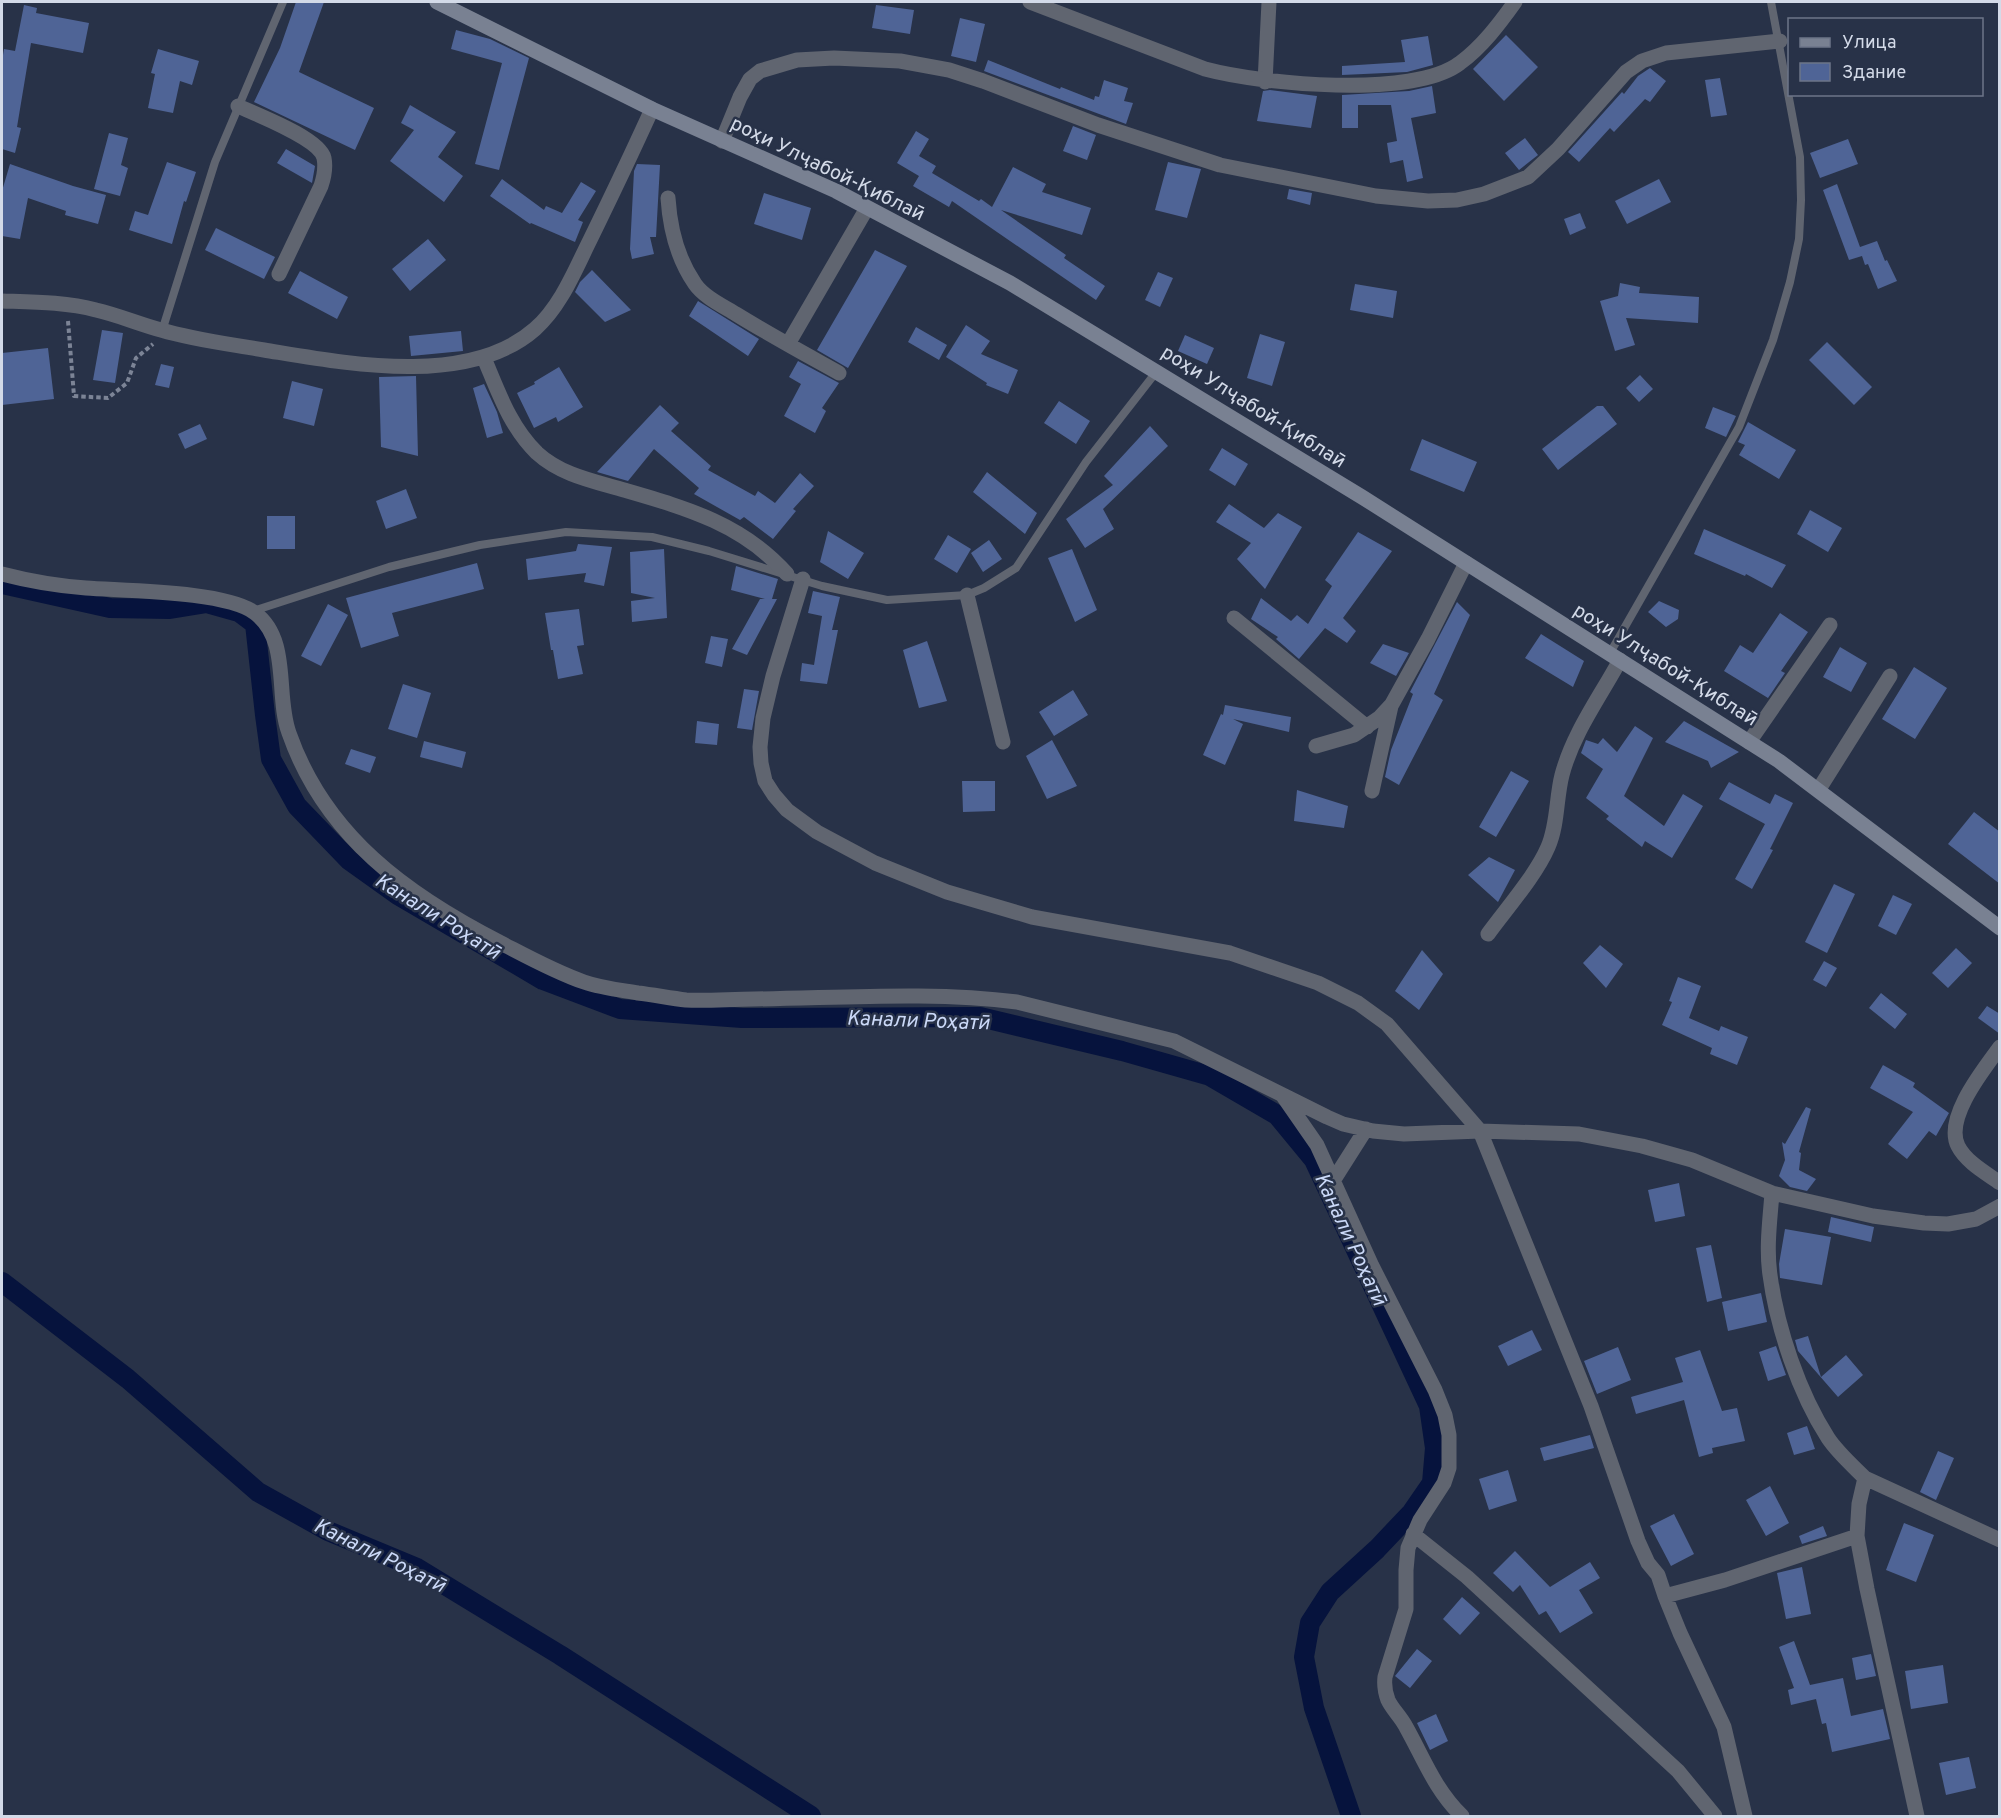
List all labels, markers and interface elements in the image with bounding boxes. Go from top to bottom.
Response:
legend [1788,18,1983,96]
text: Улица [1842,32,1896,55]
text: Здание [1842,62,1906,85]
street label: роҳи Улҷабой-Қиблаӣ [726,111,929,228]
street label: роҳи Улҷабой-Қиблаӣ [1156,340,1350,475]
street label: роҳи Улҷабой-Қиблаӣ [1568,598,1762,733]
water label: Канали Роҳатӣ [369,868,506,967]
water label: Канали Роҳатӣ [846,1006,991,1038]
water label: Канали Роҳатӣ [1307,1169,1393,1311]
water label: Канали Роҳатӣ [309,1513,451,1600]

